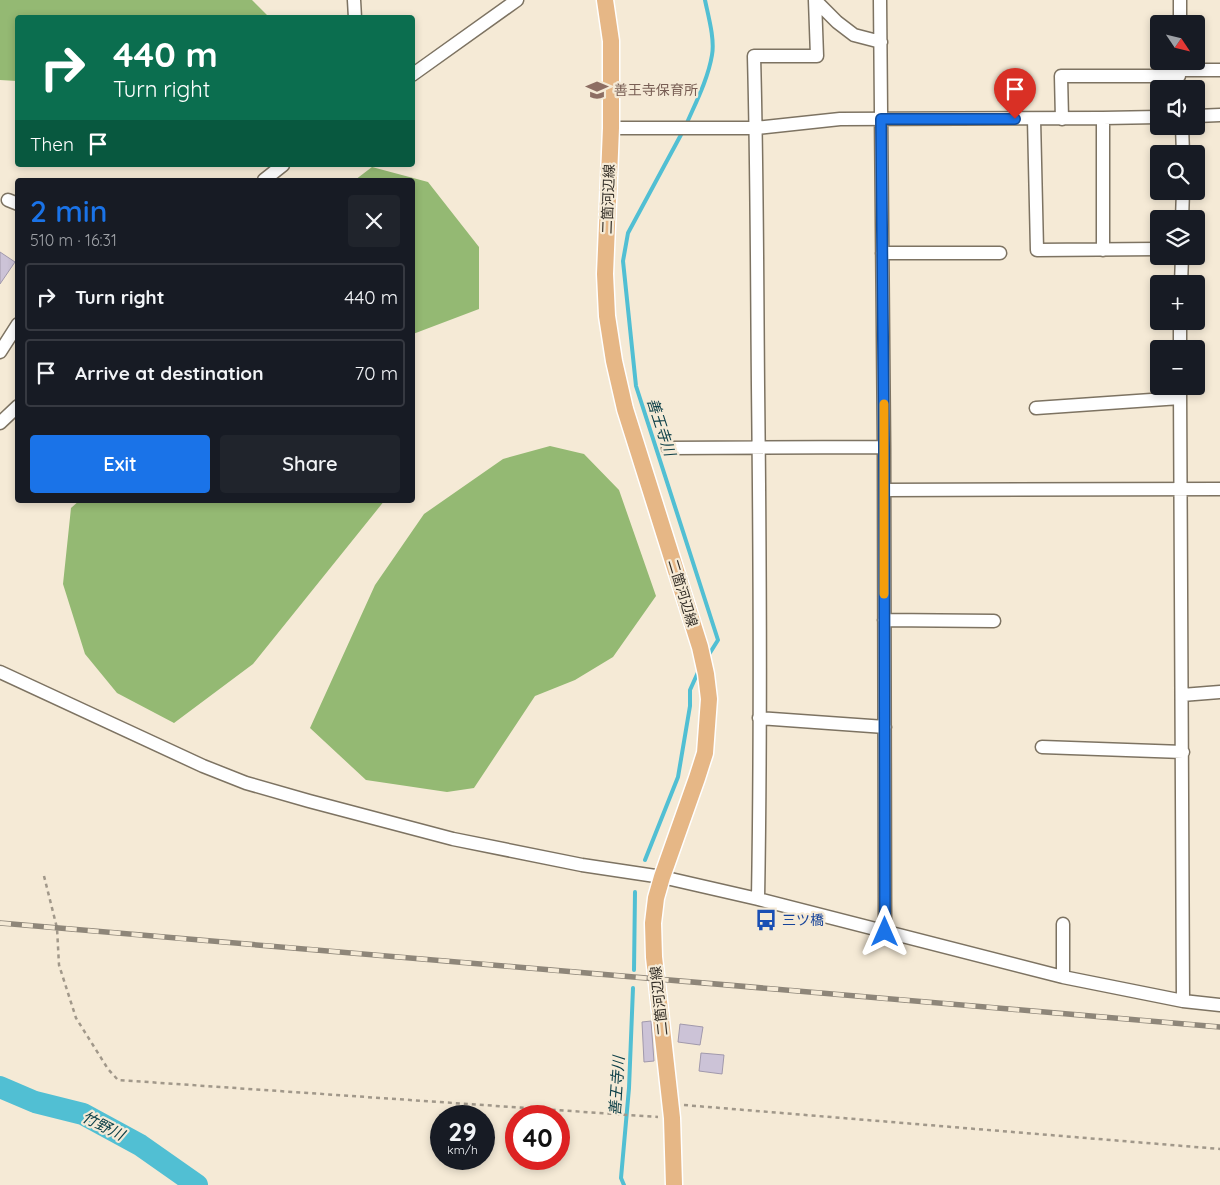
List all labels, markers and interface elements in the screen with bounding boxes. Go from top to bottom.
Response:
north arrow [1150,15,1205,70]
map controls [1150,15,1205,395]
text: 440 m [113,32,218,76]
icon: right [30,35,95,100]
pin [994,68,1036,119]
text: Turn right [113,75,210,103]
icon: arrive [1001,75,1029,103]
school or university icon: 善王寺保育所 [584,77,610,103]
button: sound [1150,80,1205,135]
place label: 善王寺保育所 [614,81,698,99]
icon: arrive [84,130,112,158]
text: Then [30,132,74,156]
button: search [1150,145,1205,200]
street label: 二箇河辺線 [598,164,618,234]
text: 2 min [30,192,107,230]
button: close [348,195,400,247]
button: layers [1150,210,1205,265]
text: 510 m · 16:31 [30,230,117,250]
button: + [1150,275,1205,330]
icon: right [32,283,60,311]
text: Turn right [75,285,164,309]
text: 440 m [344,285,398,309]
button: − [1150,340,1205,395]
icon: arrive [32,359,60,387]
text: Arrive at destination [75,361,264,385]
text: 70 m [354,361,398,385]
water label: 善王寺川 [643,395,680,460]
button: Exit [30,435,210,493]
button: Share [220,435,400,493]
street label: 二箇河辺線 [664,557,702,629]
position arrow [858,905,910,957]
bus stop icon: 三ツ橋 [753,907,779,933]
place label: 三ツ橋 [782,911,824,929]
street label: 二箇河辺線 [646,965,672,1037]
water label: 善王寺川 [605,1053,628,1117]
speed limit sign: 40 [505,1105,570,1170]
water label: 竹野川 [79,1107,129,1145]
text: 29 [448,1116,477,1147]
text: km/h [447,1142,478,1157]

